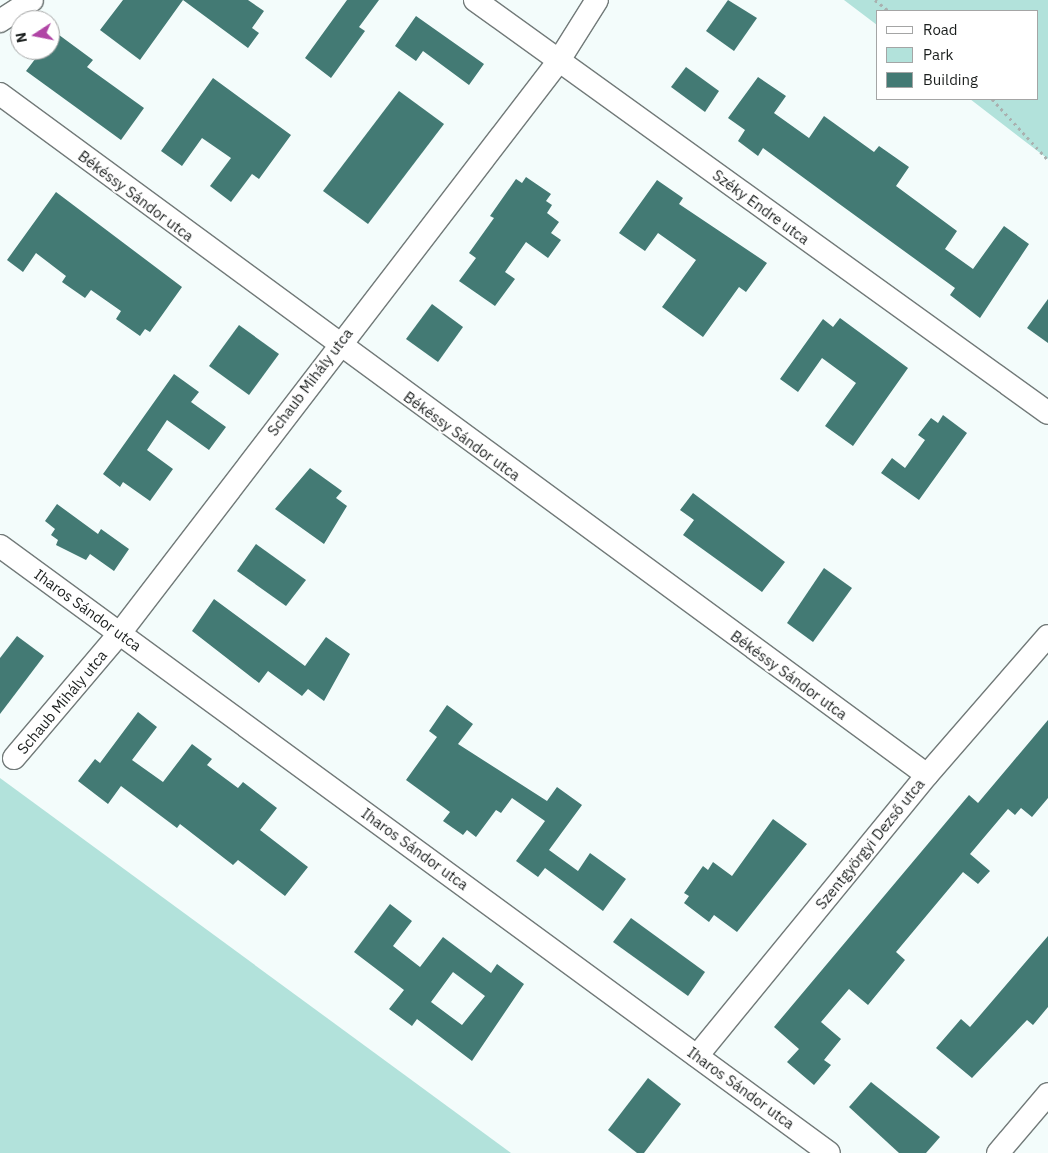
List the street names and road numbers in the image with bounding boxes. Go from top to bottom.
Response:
street label: Békéssy Sándor utca [75,147,197,245]
street label: Széky Endre utca [709,166,813,248]
street label: Schaub Mihály utca [264,325,356,439]
street label: Békéssy Sándor utca [400,388,524,484]
street label: Iharos Sándor utca [31,565,145,655]
street label: Békéssy Sándor utca [727,627,851,723]
street label: Schaub Mihály utca [13,646,111,758]
street label: Szentgyörgyi Dezső utca [812,775,928,913]
street label: Iharos Sándor utca [358,804,472,894]
street label: Iharos Sándor utca [684,1043,798,1133]

